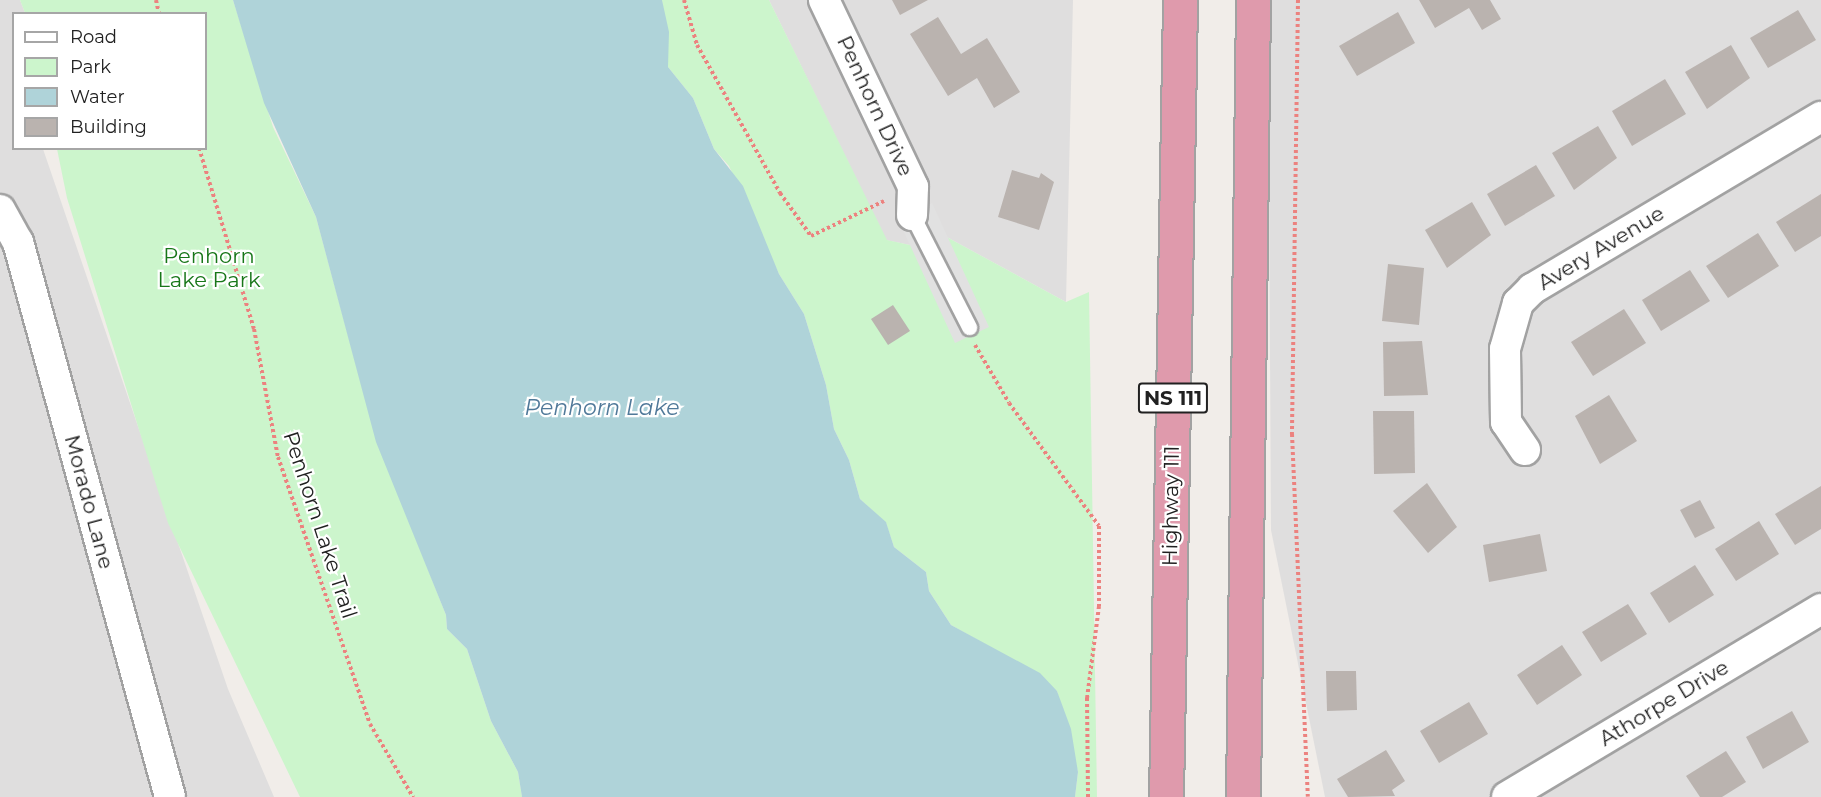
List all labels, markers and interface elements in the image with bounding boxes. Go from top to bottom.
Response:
legend [12,12,207,150]
text: Road [70,26,117,48]
street label: Penhorn Drive [831,32,919,180]
text: Park [70,56,111,78]
text: Water [70,86,125,108]
text: Building [70,116,147,138]
street label: Avery Avenue [1533,200,1669,296]
park label: Penhorn Lake Park [157,243,261,293]
road number: NS 111 [1137,381,1209,415]
water label: Penhorn Lake [524,395,680,421]
street label: Penhorn Lake Trail [278,428,362,622]
street label: Morado Lane [59,432,119,572]
street label: Highway 111 [1157,445,1185,567]
street label: Athorpe Drive [1595,654,1733,752]

